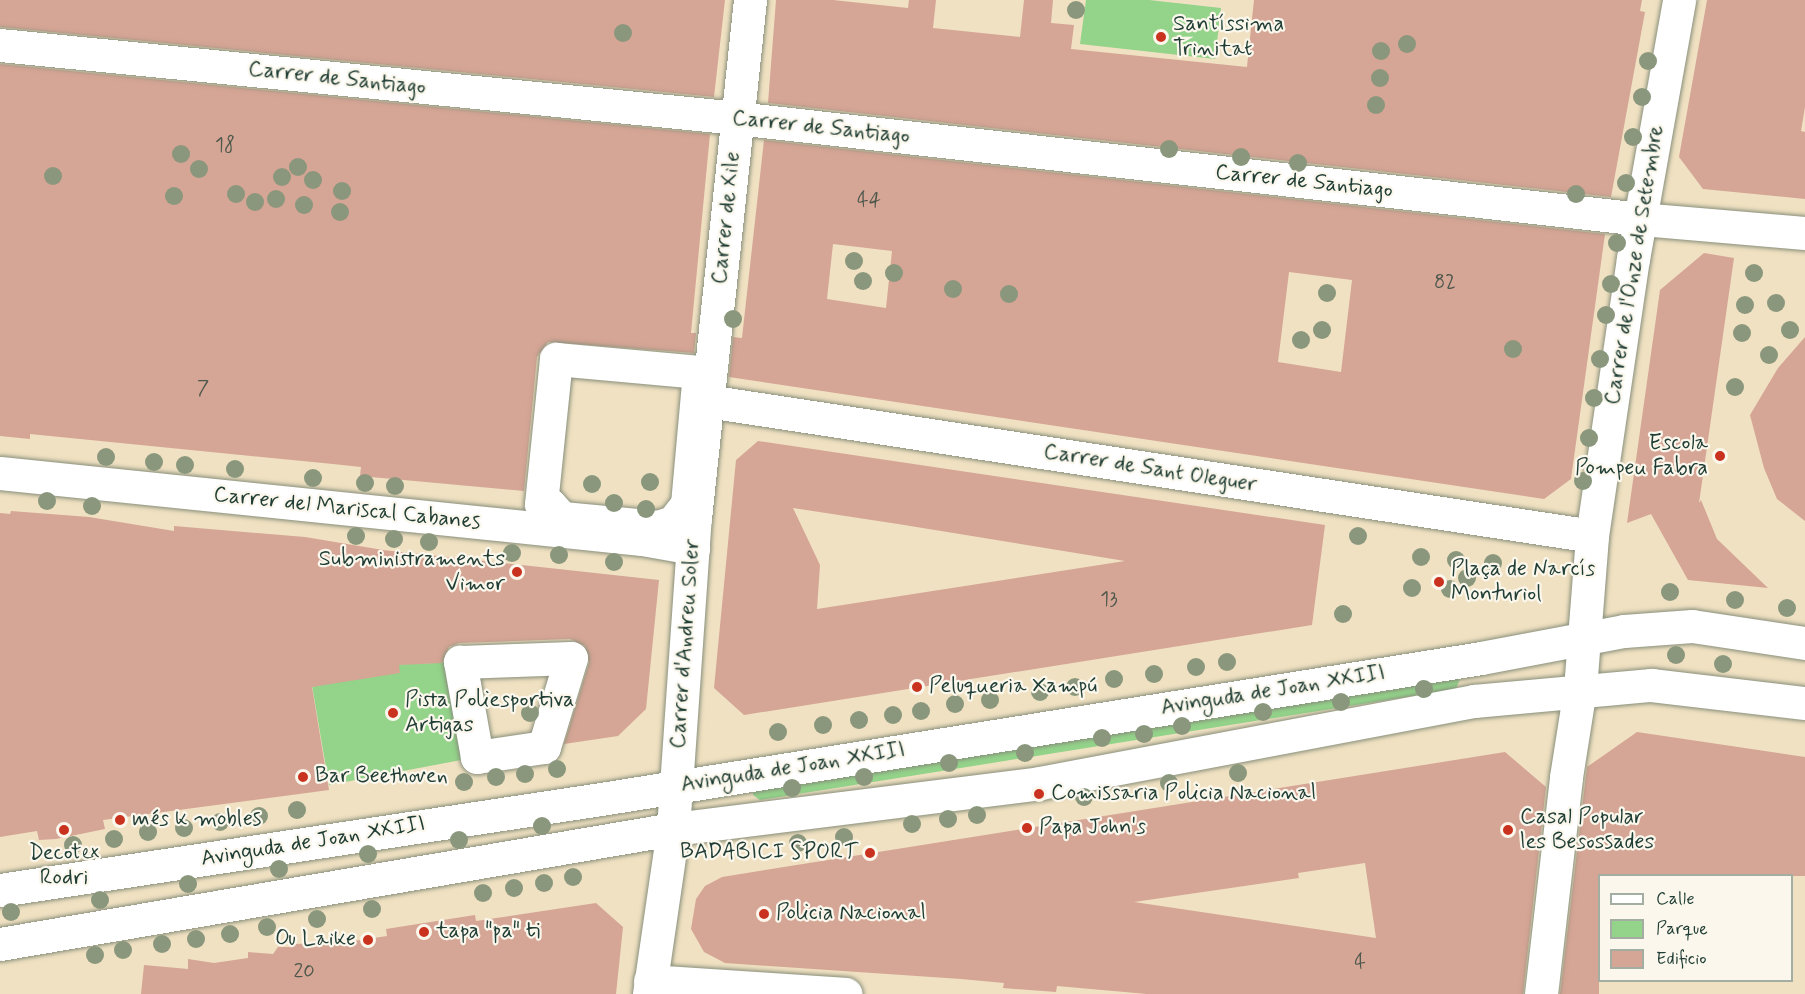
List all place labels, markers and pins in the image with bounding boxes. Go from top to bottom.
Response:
place label: Santíssima Trinitat [1173,11,1284,62]
marker: Santíssima Trinitat [1154,30,1168,44]
place label: Escola Pompeu Fabra [1575,430,1708,482]
marker: Escola Pompeu Fabra [1713,449,1727,463]
place label: Subministraments Vimor [319,546,505,598]
place label: Plaça de Narcís Monturiol [1451,556,1593,608]
marker: Subministraments Vimor [510,565,524,579]
marker: Plaça de Narcís Monturiol [1432,575,1446,589]
place label: Peluqueria Xampú [929,674,1097,700]
marker: Peluqueria Xampú [910,680,924,694]
place label: Pista Poliesportiva Artigas [405,687,572,738]
marker: Pista Poliesportiva Artigas [386,706,400,720]
place label: Bar Beethoven [315,764,448,790]
marker: Bar Beethoven [296,770,310,784]
place label: Comissaria Policia Nacional [1051,781,1312,807]
marker: Comissaria Policia Nacional [1032,787,1046,801]
place label: Casal Popular les Besossades [1520,804,1658,855]
place label: més k mobles [132,807,256,833]
marker: més k mobles [113,813,127,827]
place label: Papa John's [1039,815,1152,841]
marker: Papa John's [1020,821,1034,835]
marker: Decotex Rodri [57,823,71,837]
marker: Casal Popular les Besossades [1501,823,1515,837]
place label: Decotex Rodri [29,840,99,891]
place label: BADABICI SPORT [681,840,858,866]
marker: BADABICI SPORT [863,846,877,860]
place label: Policia Nacional [776,901,923,927]
marker: Policia Nacional [757,907,771,921]
place label: tapa "pa" ti [436,919,540,945]
marker: tapa "pa" ti [417,925,431,939]
place label: Ou Laike [276,927,356,953]
marker: Ou Laike [361,933,375,947]

